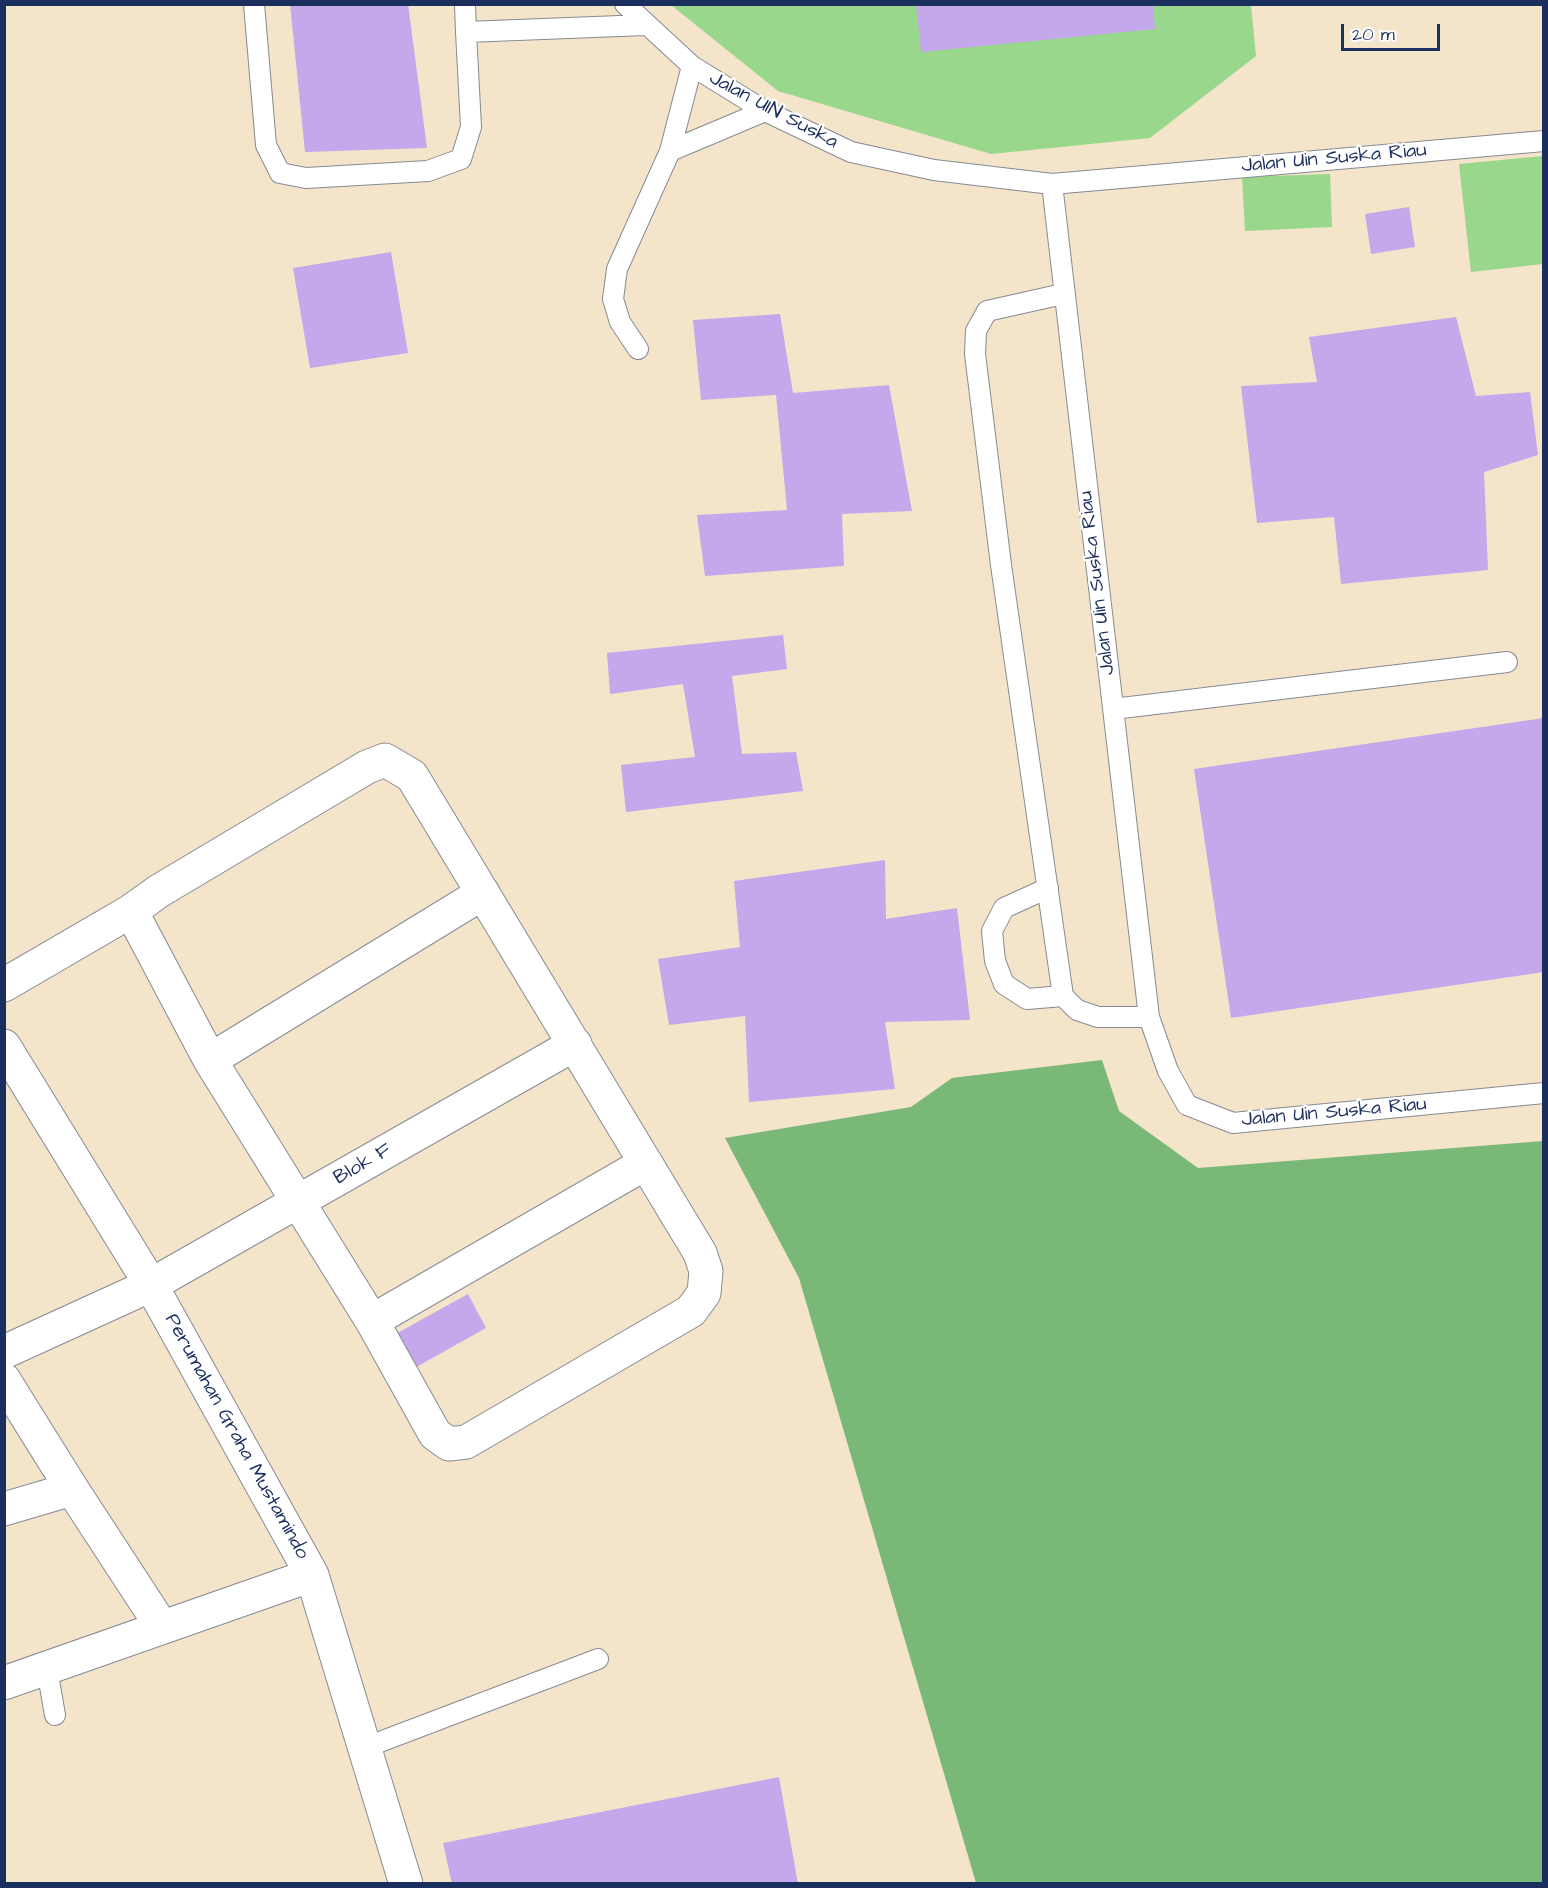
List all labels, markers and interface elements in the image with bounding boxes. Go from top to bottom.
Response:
scale bar [1344,12,1443,50]
text: 20 m [1352,22,1395,47]
street label: Jalan UIN Suska [704,67,842,155]
street label: Jalan Uin Suska Riau [1241,139,1427,179]
street label: Jalan Uin Suska Riau [1075,489,1121,677]
street label: Jalan Uin Suska Riau [1241,1093,1427,1133]
street label: Blok F [330,1139,396,1191]
street label: Perumahan Graha Mustamindo [158,1310,314,1564]

